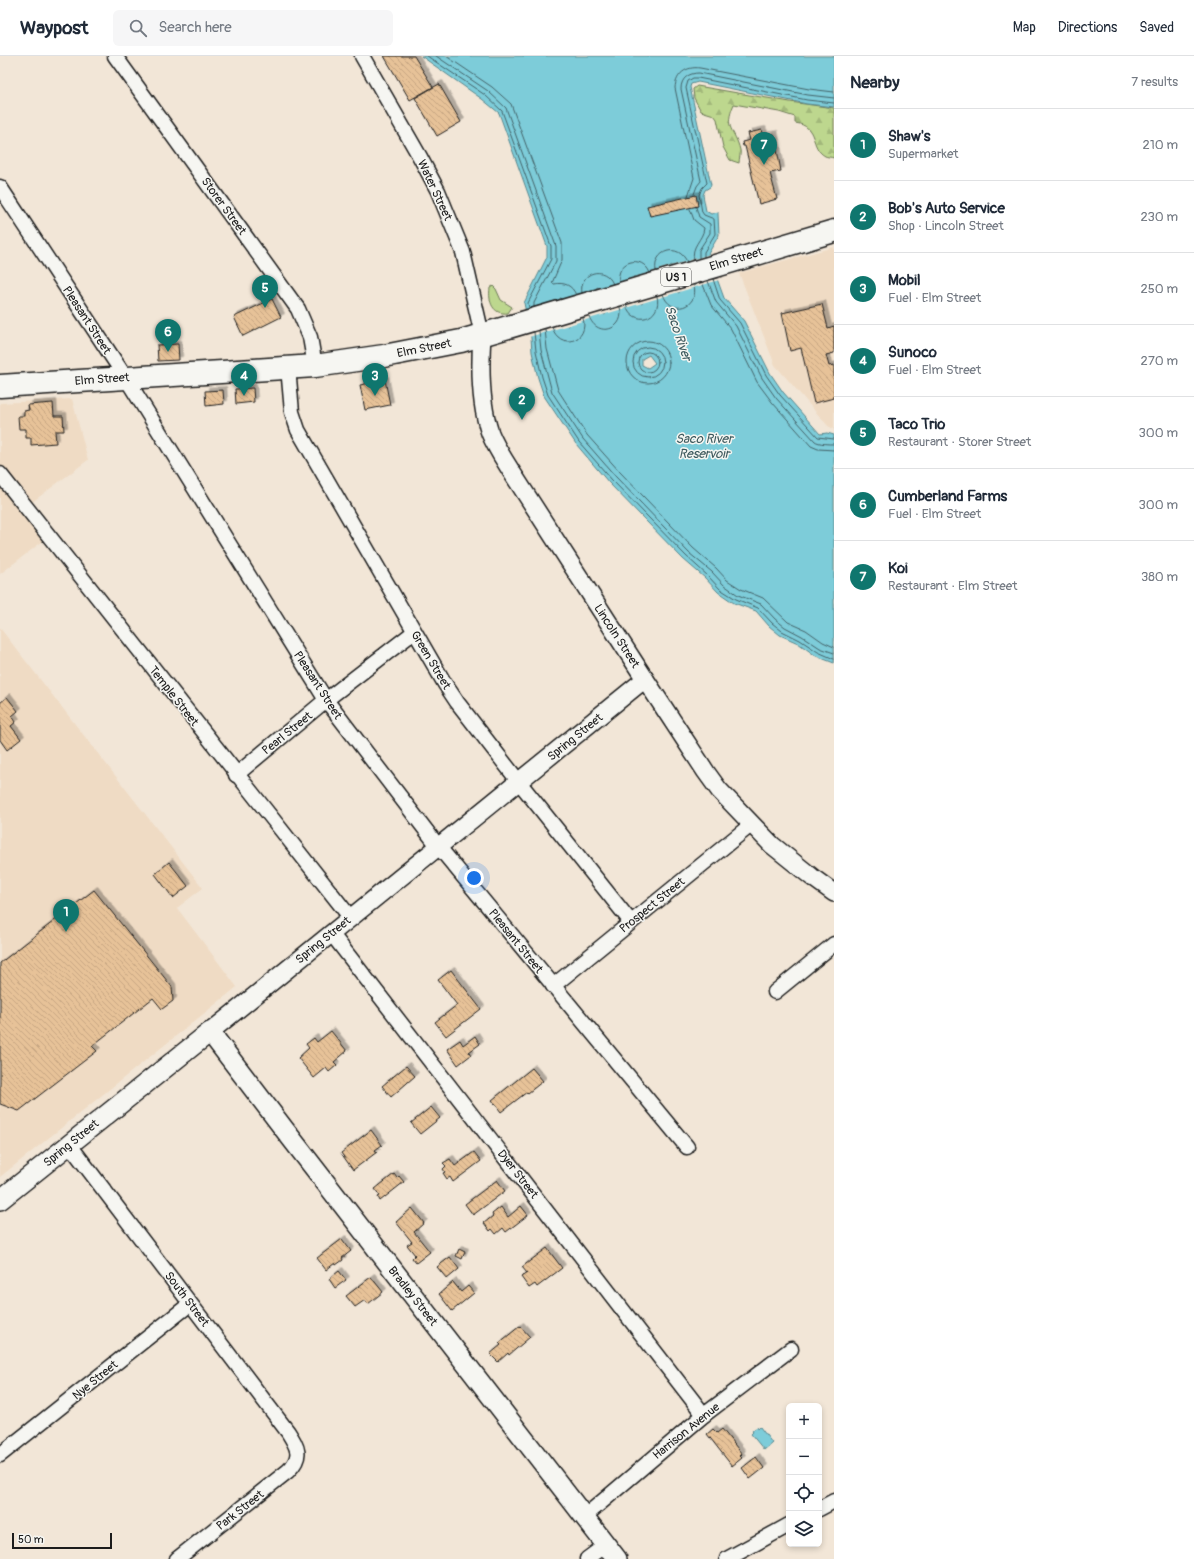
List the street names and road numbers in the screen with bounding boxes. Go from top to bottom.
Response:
street label: Water Street [414,157,455,223]
street label: Storer Street [198,175,250,238]
street label: Elm Street [708,244,765,275]
road number: US 1 [661,268,691,286]
street label: Pleasant Street [59,283,114,357]
street label: Elm Street [396,336,453,361]
street label: Elm Street [74,370,130,389]
street label: Lincoln Street [590,602,643,671]
street label: Green Street [407,628,454,692]
street label: Pleasant Street [290,648,345,722]
street label: Temple Street [146,663,202,729]
street label: Pearl Street [259,708,316,758]
street label: Spring Street [545,710,606,764]
street label: Prospect Street [617,874,688,936]
street label: Pleasant Street [485,906,546,977]
street label: Spring Street [293,913,354,967]
street label: Spring Street [41,1116,102,1170]
street label: Dyer Street [494,1147,541,1202]
street label: Bradley Street [385,1263,441,1329]
street label: South Street [161,1269,212,1330]
street label: Nye Street [70,1357,121,1403]
street label: Harrison Avenue [650,1400,723,1463]
street label: Park Street [214,1487,267,1534]

